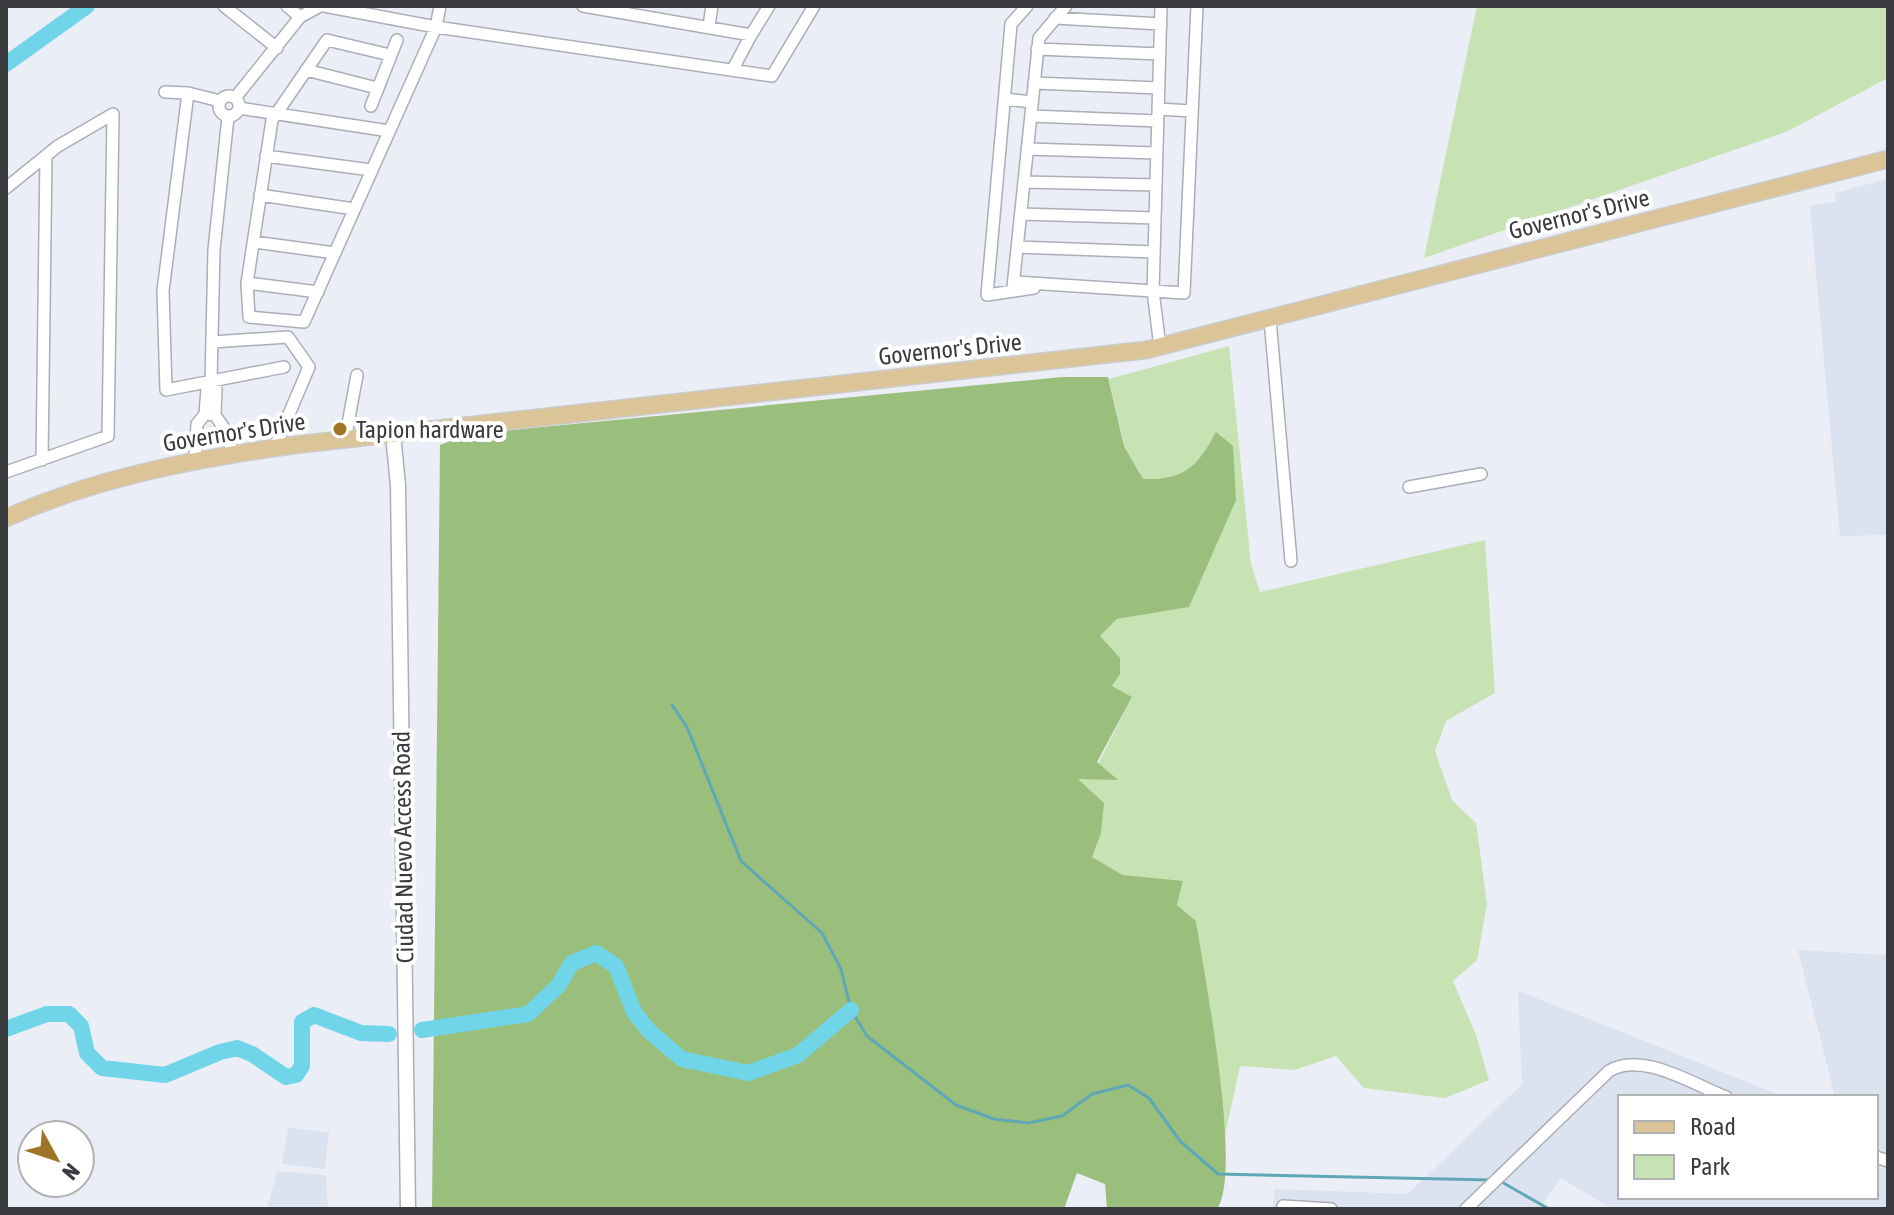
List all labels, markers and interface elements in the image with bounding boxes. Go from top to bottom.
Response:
street label: Governor's Drive [1506,184,1652,244]
street label: Governor's Drive [877,328,1023,370]
street label: Governor's Drive [161,407,307,457]
place label: Tapion hardware [356,416,504,443]
marker: Tapion hardware [331,420,349,438]
street label: Ciudad Nuevo Access Road [387,731,419,963]
legend [1618,1095,1878,1199]
text: Road [1690,1113,1736,1140]
north arrow [16,1119,96,1199]
text: Park [1690,1153,1731,1180]
text: N [57,1159,85,1185]

